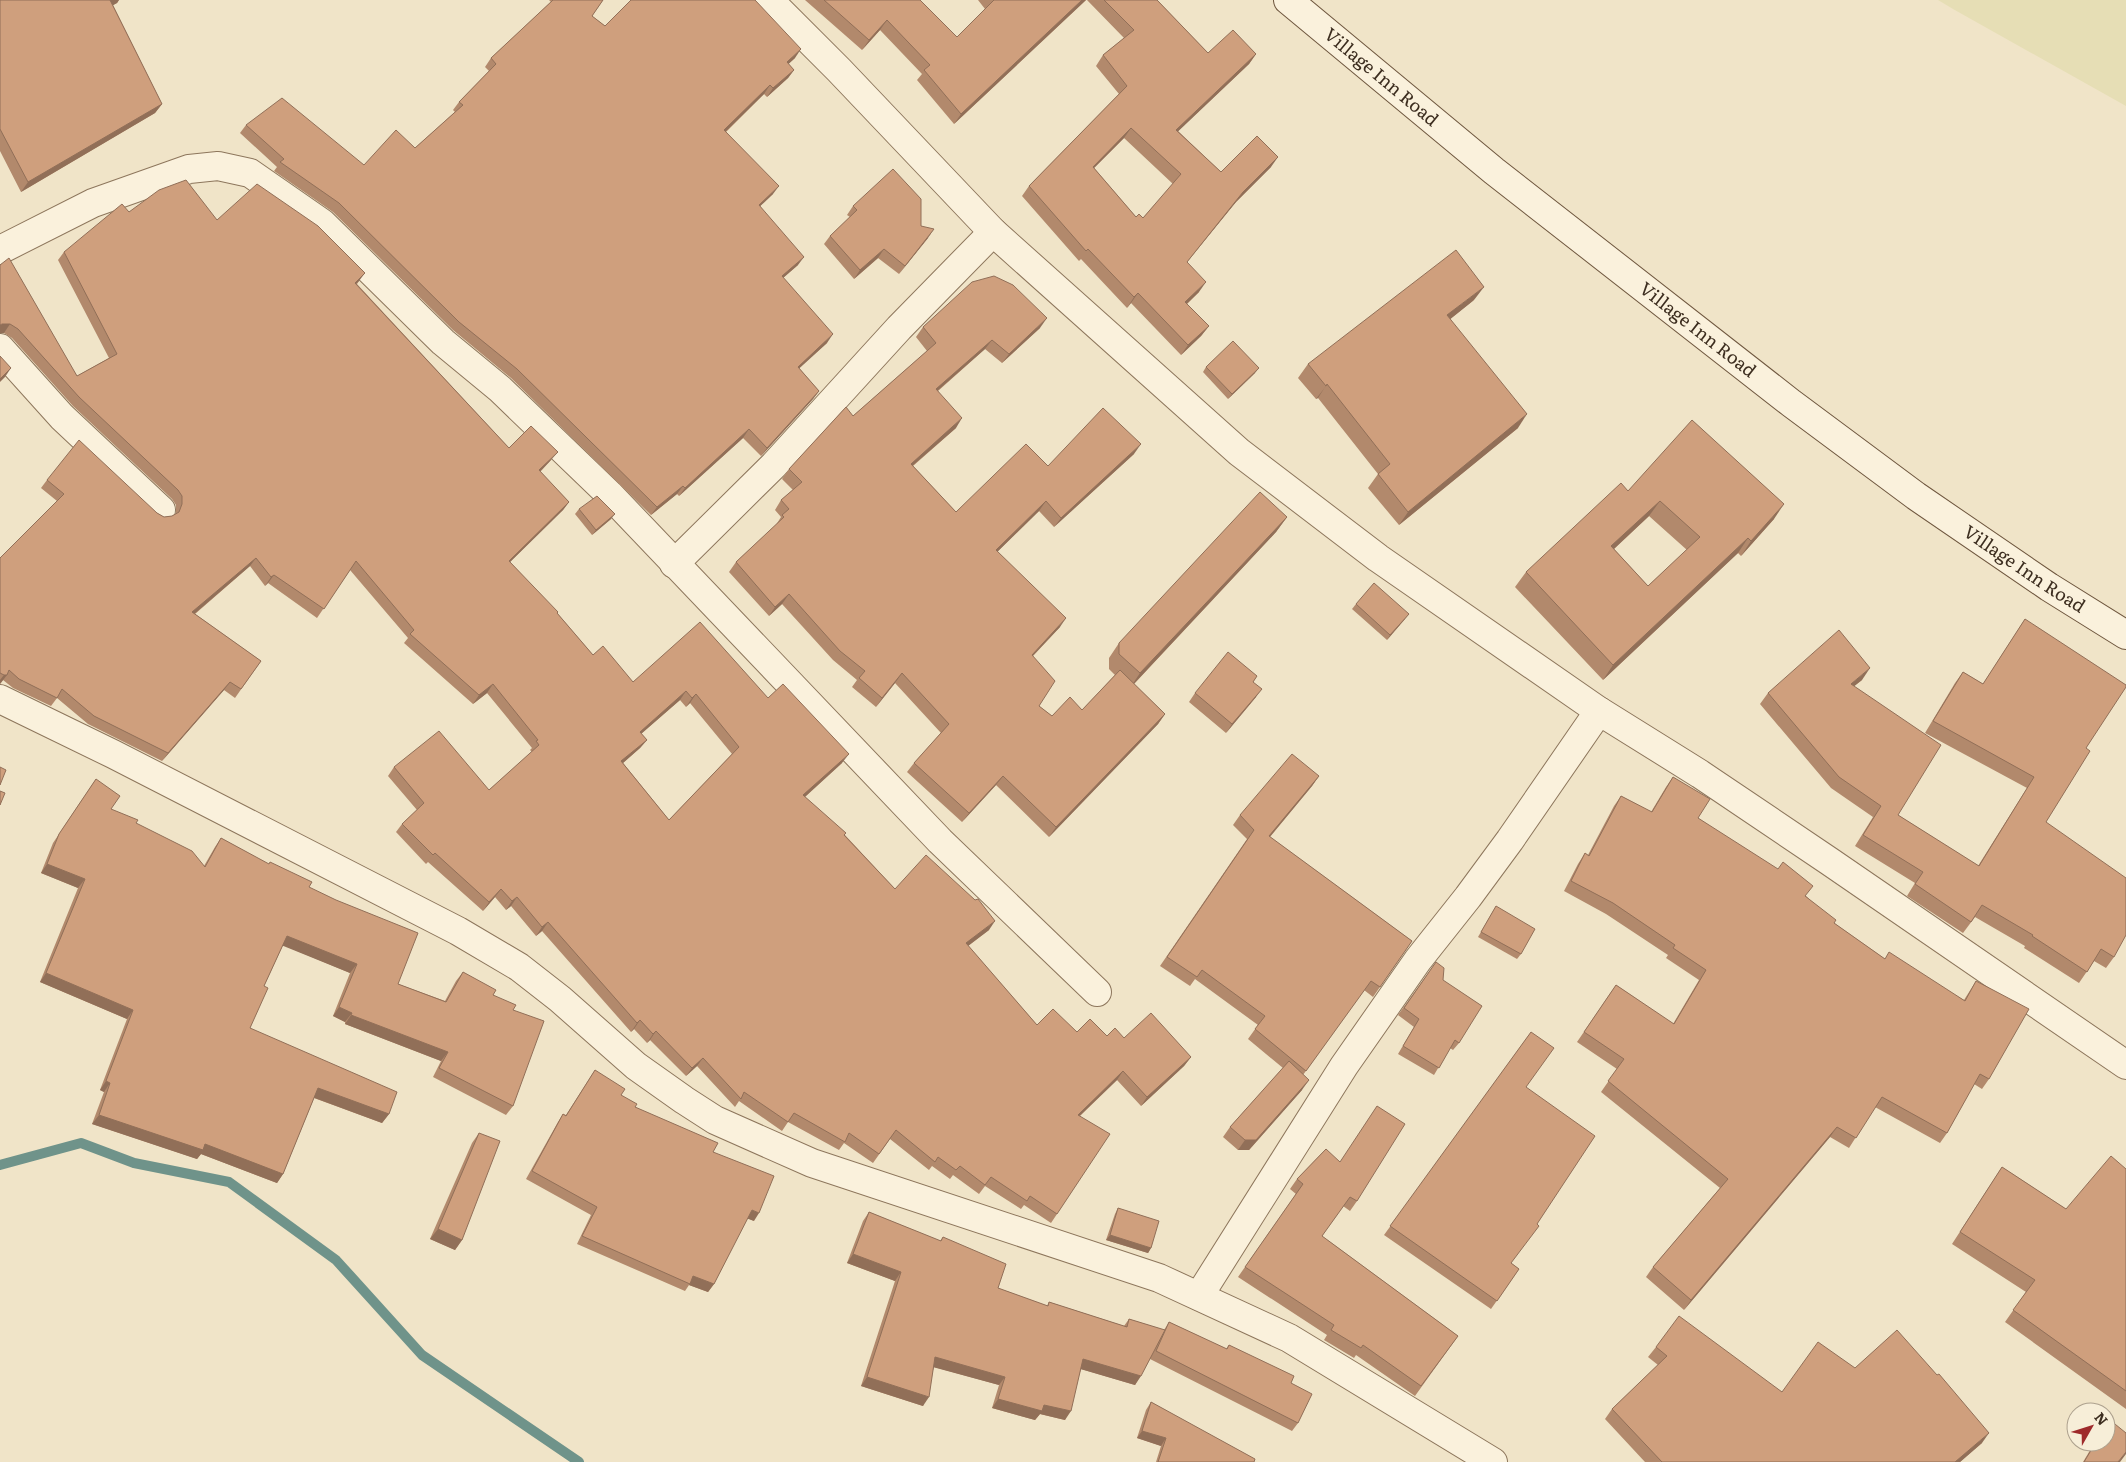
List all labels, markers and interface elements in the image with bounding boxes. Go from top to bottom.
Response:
street label: Village Inn Road [1319,20,1445,132]
street label: Village Inn Road [1634,275,1763,383]
street label: Village Inn Road [1958,517,2091,619]
north arrow [2066,1402,2116,1452]
text: N [2090,1407,2114,1429]

